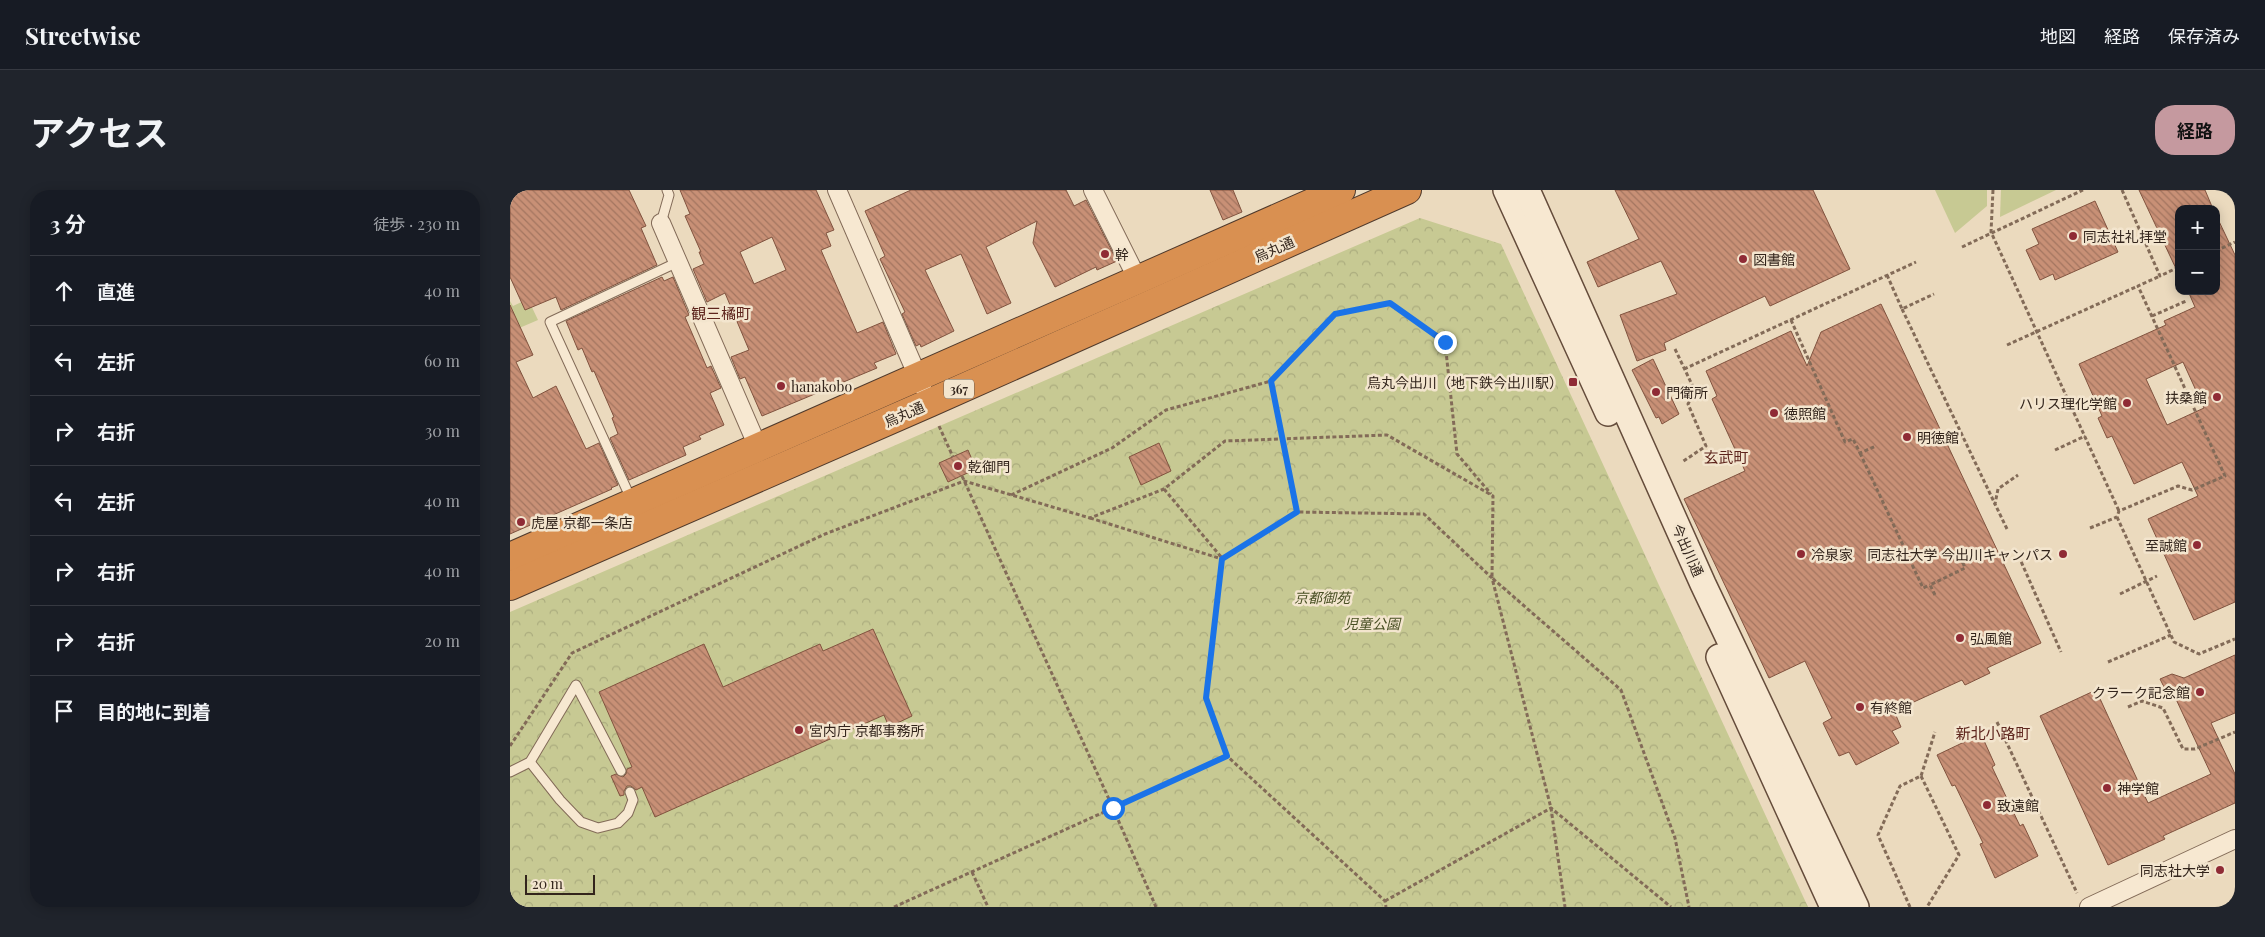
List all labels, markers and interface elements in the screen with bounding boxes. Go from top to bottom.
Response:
text: Streetwise [25,19,141,51]
text: 地図 [2040,24,2076,48]
text: 経路 [2104,24,2140,48]
text: 保存済み [2168,24,2240,48]
button: 経路 [2155,105,2235,155]
text: アクセス [30,108,168,155]
map controls [2175,205,2220,295]
button: + [2175,205,2220,250]
text: 3 分 [50,209,86,237]
text: 徒歩 · 230 m [373,213,460,234]
place label: 同志社礼拝堂 [2083,227,2167,246]
marker: 同志社礼拝堂 [2067,230,2079,242]
street label: 烏丸通 [1251,232,1297,266]
place label: 幹 [1115,245,1129,264]
marker: 幹 [1099,248,1111,260]
place label: 図書館 [1753,250,1795,269]
button: − [2175,250,2220,295]
marker: 図書館 [1737,253,1749,265]
icon: ahead [50,277,78,305]
text: 直進 [97,278,135,304]
text: 40 m [424,280,460,301]
district label: 観三橘町 [691,303,751,323]
route end [1434,331,1457,354]
icon: left [50,347,78,375]
text: 左折 [97,348,135,374]
text: 60 m [424,350,460,371]
place label: 烏丸今出川（地下鉄今出川駅） [1367,373,1563,392]
marker: 烏丸今出川（地下鉄今出川駅） [1567,376,1579,388]
place label: hanakobo [791,377,852,396]
marker: hanakobo [775,380,787,392]
road number: 367 [944,380,974,398]
place label: 門衛所 [1666,383,1708,402]
marker: 門衛所 [1650,386,1662,398]
place label: 扶桑館 [2165,388,2207,407]
marker: 扶桑館 [2211,391,2223,403]
place label: ハリス理化学館 [2019,394,2117,413]
street label: 烏丸通 [881,397,927,431]
marker: ハリス理化学館 [2121,397,2133,409]
place label: 徳照館 [1784,404,1826,423]
marker: 徳照館 [1768,407,1780,419]
icon: right [50,417,78,445]
text: 右折 [97,418,135,444]
text: 30 m [425,420,460,441]
place label: 明徳館 [1917,428,1959,447]
marker: 明徳館 [1901,431,1913,443]
district label: 玄武町 [1703,447,1749,467]
place label: 乾御門 [968,457,1010,476]
marker: 乾御門 [952,460,964,472]
icon: left [50,487,78,515]
text: 左折 [97,488,135,514]
text: 40 m [424,490,460,511]
place label: 虎屋 京都一条店 [531,513,633,532]
marker: 虎屋 京都一条店 [515,516,527,528]
street label: 今出川通 [1668,521,1708,579]
place label: 至誠館 [2145,536,2187,555]
marker: 至誠館 [2191,539,2203,551]
place label: 冷泉家 [1811,545,1853,564]
place label: 同志社大学 今出川キャンパス [1868,545,2053,564]
marker: 冷泉家 [1795,548,1807,560]
marker: 同志社大学 今出川キャンパス [2057,548,2069,560]
icon: right [50,557,78,585]
text: 右折 [97,558,135,584]
text: 40 m [424,560,460,581]
park label: 京都御苑 [1294,588,1352,607]
park label: 児童公園 [1344,614,1402,633]
icon: right [50,627,78,655]
text: 右折 [97,628,135,654]
place label: 弘風館 [1970,629,2012,648]
text: 20 m [425,630,460,651]
marker: 弘風館 [1954,632,1966,644]
place label: クラーク記念館 [2092,683,2190,702]
marker: クラーク記念館 [2194,686,2206,698]
icon: arrive [50,697,78,725]
text: 目的地に到着 [97,698,211,724]
place label: 有終館 [1870,698,1912,717]
marker: 有終館 [1854,701,1866,713]
place label: 宮内庁 京都事務所 [809,721,925,740]
district label: 新北小路町 [1955,723,2031,743]
marker: 宮内庁 京都事務所 [793,724,805,736]
place label: 神学館 [2117,779,2159,798]
marker: 神学館 [2101,782,2113,794]
place label: 致遠館 [1997,796,2039,815]
route start [1102,797,1125,820]
marker: 致遠館 [1981,799,1993,811]
place label: 同志社大学 [2140,861,2210,880]
marker: 同志社大学 [2214,864,2226,876]
scale bar [525,872,595,895]
text: 20 m [532,874,563,893]

